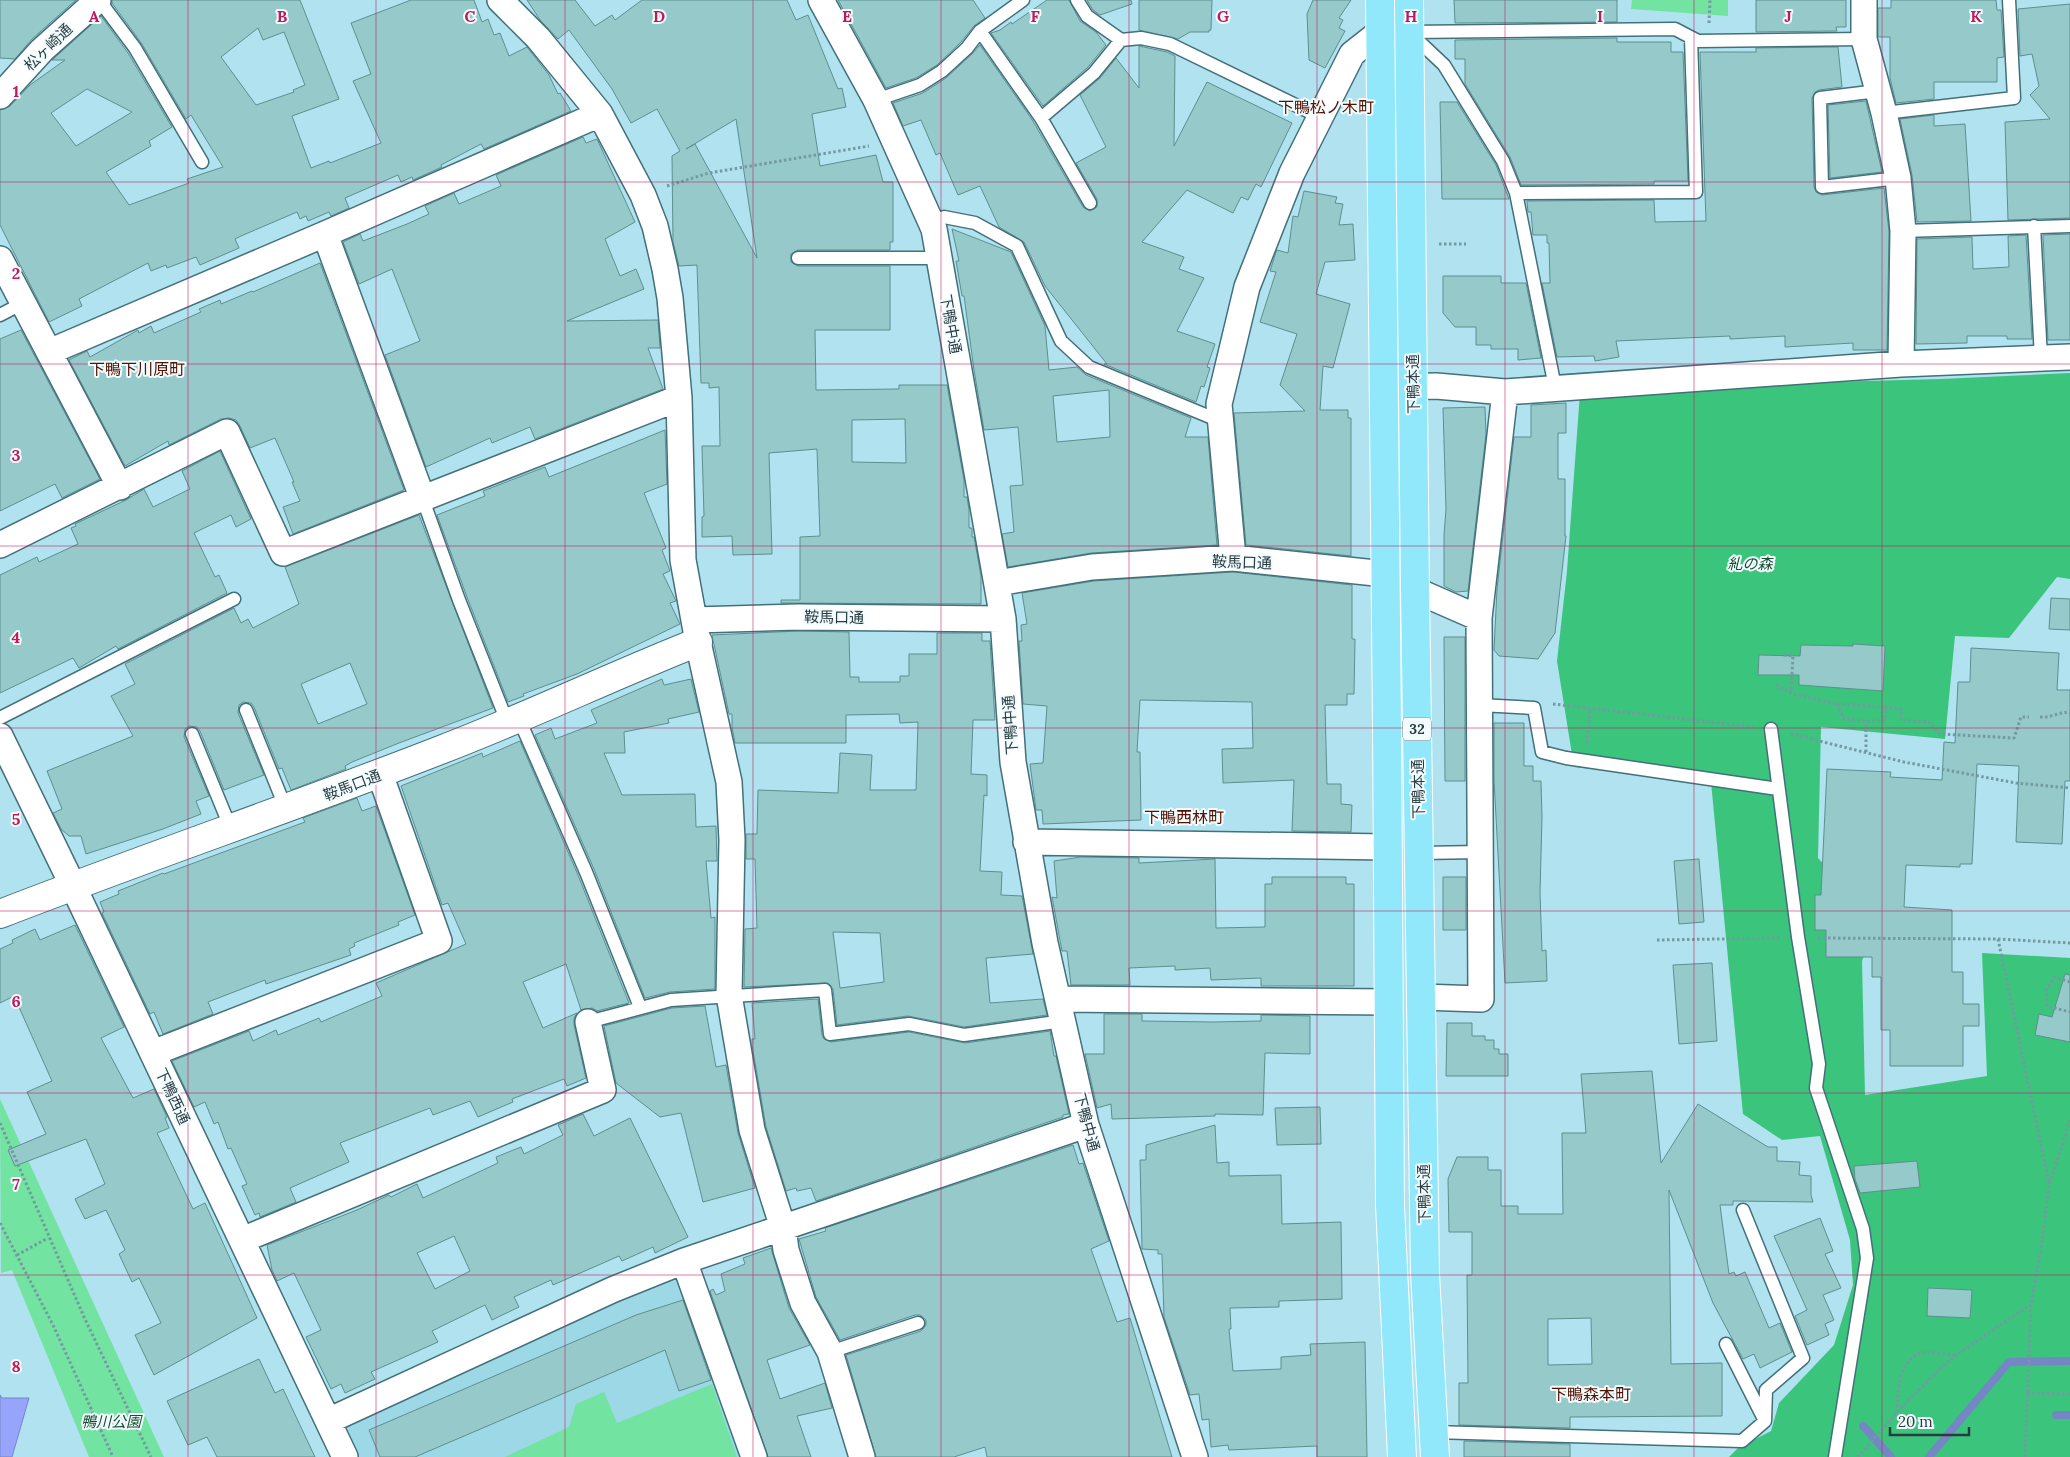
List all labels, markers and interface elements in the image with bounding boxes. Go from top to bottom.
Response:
text: A [89,6,100,26]
text: B [277,6,288,26]
text: C [464,6,476,26]
text: D [653,6,665,26]
text: E [842,6,852,26]
text: F [1030,6,1040,26]
text: G [1217,6,1229,26]
text: H [1405,6,1418,26]
text: I [1597,6,1603,26]
text: J [1784,6,1792,26]
text: K [1970,6,1982,26]
street label: 松ヶ崎通 [20,19,76,75]
text: 1 [13,81,19,101]
district label: 下鴨松ノ木町 [1278,97,1374,117]
text: 2 [12,263,20,283]
street label: 下鴨中通 [936,293,966,355]
street label: 下鴨本通 [1403,354,1423,414]
district label: 下鴨下川原町 [89,359,185,379]
text: 3 [12,445,21,465]
street label: 鞍馬口通 [1212,551,1272,573]
park label: 糺の森 [1727,554,1774,573]
street label: 鞍馬口通 [804,607,864,627]
text: 4 [12,627,21,647]
street label: 下鴨中通 [998,694,1022,756]
road number: 32 [1403,718,1431,741]
street label: 下鴨本通 [1408,759,1428,819]
street label: 鞍馬口通 [321,765,383,805]
district label: 下鴨西林町 [1144,807,1224,827]
text: 5 [12,809,21,829]
text: 6 [11,991,21,1011]
street label: 下鴨西通 [152,1065,194,1127]
street label: 下鴨中通 [1070,1091,1104,1153]
street label: 下鴨本通 [1414,1164,1434,1224]
text: 7 [12,1174,20,1194]
text: 8 [11,1356,21,1376]
district label: 下鴨森本町 [1551,1384,1631,1404]
scale bar [1890,1404,1969,1436]
park label: 鴨川公園 [81,1412,143,1431]
text: 20 m [1898,1412,1933,1431]

